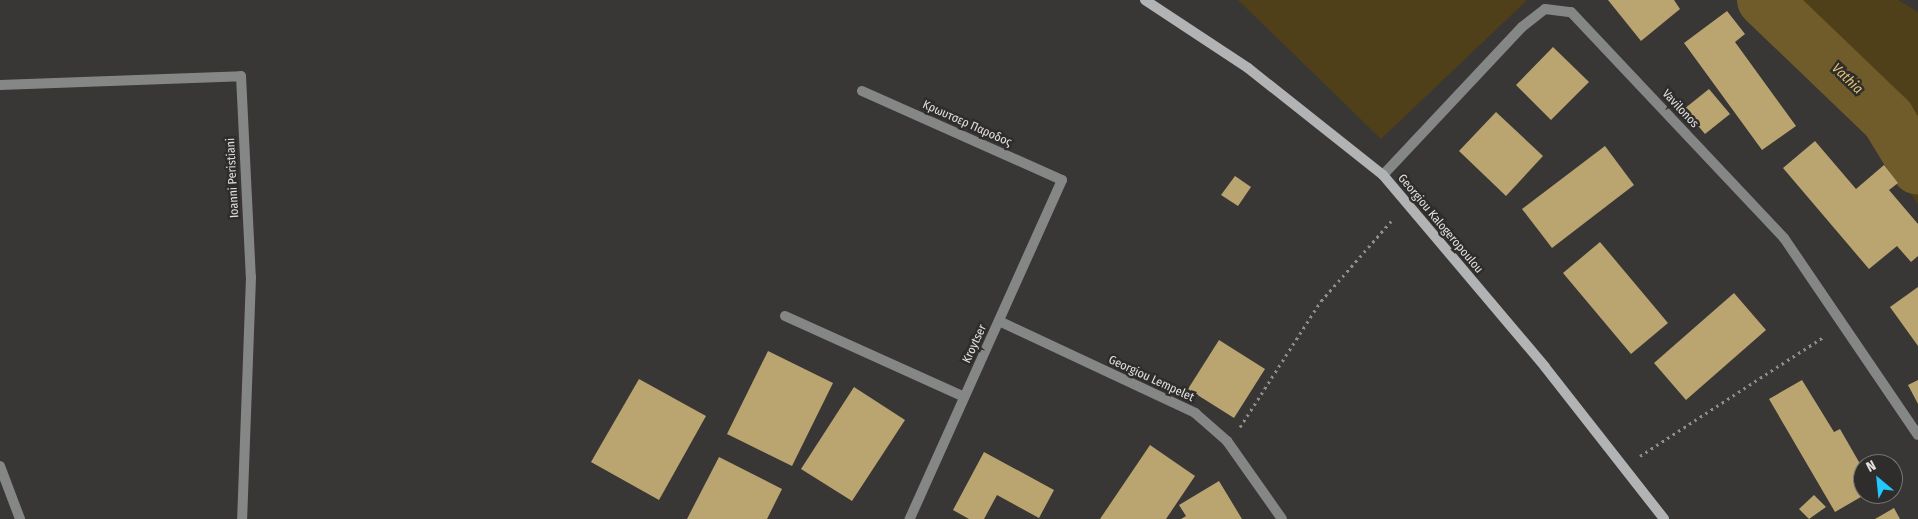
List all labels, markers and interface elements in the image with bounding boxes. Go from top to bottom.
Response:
water label: Vathia [1828,60,1866,98]
street label: Vavilonos [1659,87,1701,131]
street label: Κρωυτσερ Παροδος [920,98,1014,150]
street label: Ioanni Peristiani [224,138,242,218]
street label: Georgiou Kalogeropoulou [1394,172,1486,276]
street label: Kroytser [960,322,990,366]
street label: Georgiou Lempelet [1106,353,1196,405]
north arrow [1853,454,1903,504]
text: N [1863,457,1879,476]

